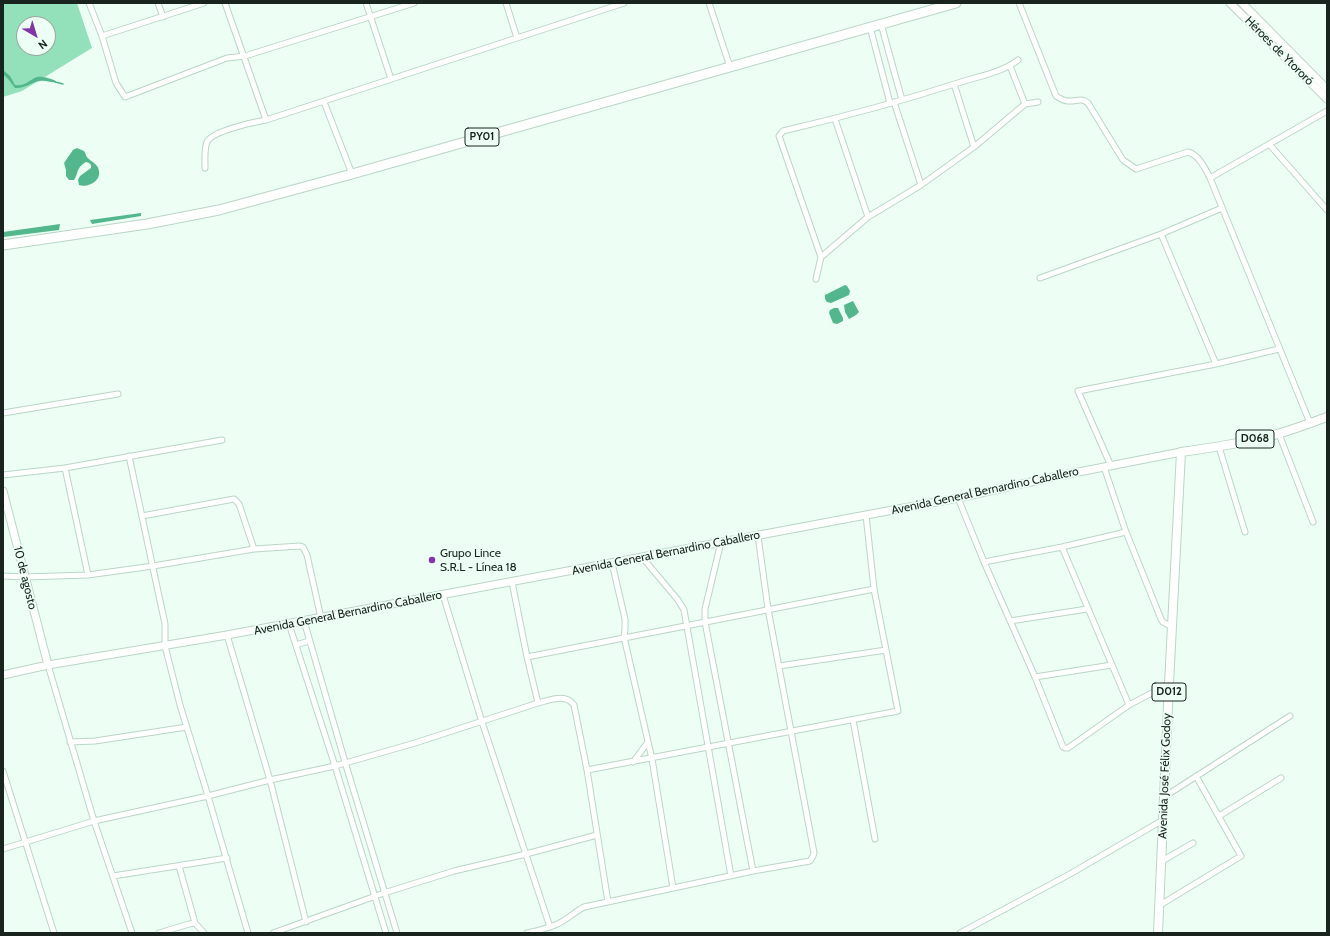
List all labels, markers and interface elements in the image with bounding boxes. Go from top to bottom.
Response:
street label: Héroes de Ytororó [1242,14,1316,88]
north arrow [16,16,56,56]
text: N [35,37,50,53]
road number: PY01 [465,128,499,146]
road number: D068 [1236,430,1274,448]
street label: Avenida General Bernardino Caballero [890,464,1080,518]
street label: Avenida General Bernardino Caballero [571,528,761,578]
street label: 10 de agosto [10,545,40,611]
place label: Grupo Lince S.R.L - Línea 18 [440,546,517,574]
marker: Grupo Lince S.R.L - Línea 18 [427,555,437,565]
street label: Avenida General Bernardino Caballero [253,588,443,638]
road number: D012 [1152,683,1186,701]
street label: Avenida José Félix Godoy [1156,713,1174,839]

